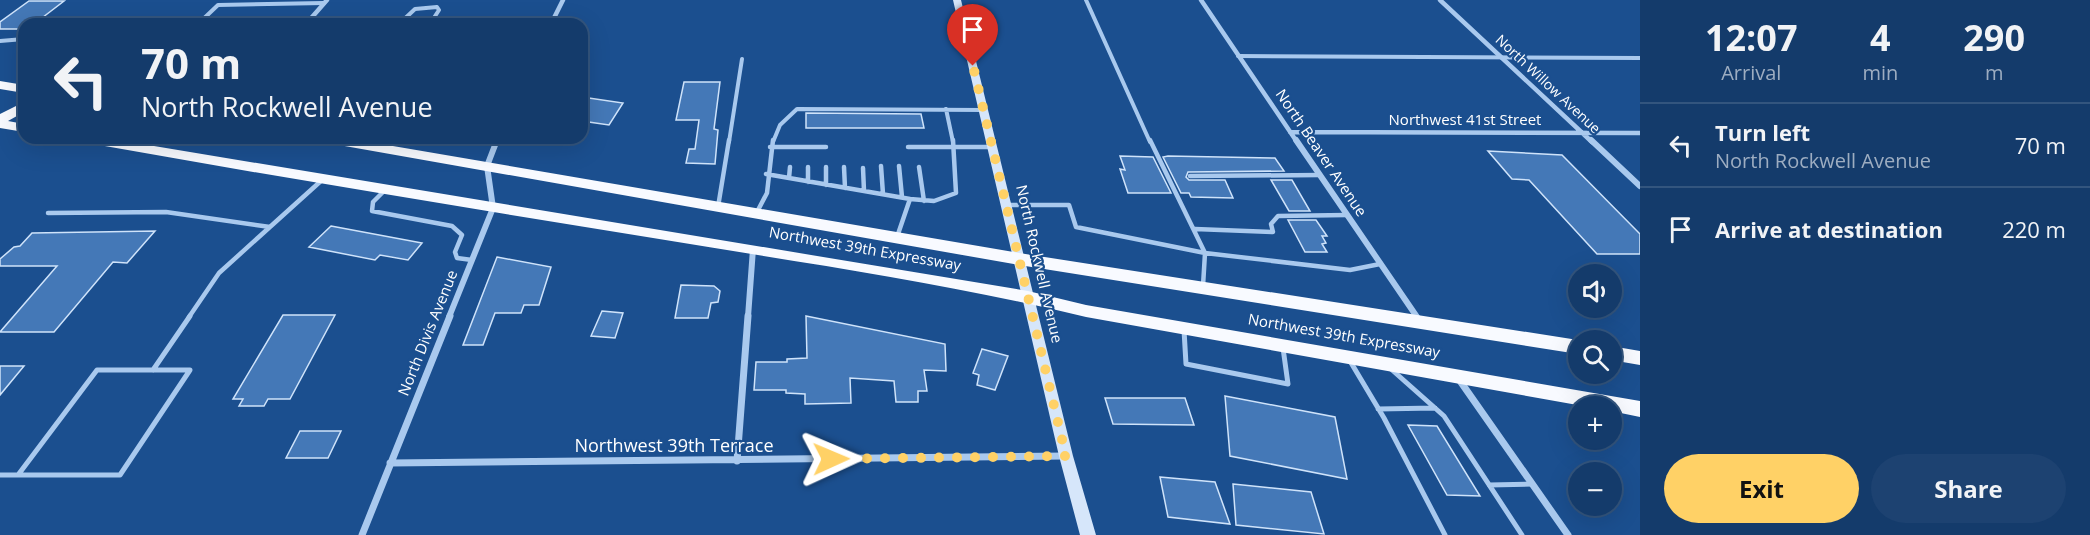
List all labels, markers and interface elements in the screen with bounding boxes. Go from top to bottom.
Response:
pin [947,4,998,66]
icon: arrive [956,13,989,46]
text: 12:07 [1705,13,1798,62]
text: 4 [1870,13,1891,62]
text: 290 [1963,13,2025,62]
street label: North Willow Avenue [1492,30,1605,137]
text: 70 m [141,34,241,91]
icon: left [42,42,120,120]
text: Arrival [1721,59,1781,86]
text: min [1862,59,1898,86]
text: m [1985,59,2003,86]
street label: North Beaver Avenue [1272,85,1372,220]
text: North Rockwell Avenue [141,88,433,125]
street label: Northwest 41st Street [1389,109,1541,129]
text: Turn left [1715,117,1810,147]
icon: left [1664,129,1697,162]
text: 70 m [2015,130,2066,160]
text: North Rockwell Avenue [1715,147,1931,174]
street label: North Rockwell Avenue [1012,183,1068,345]
icon: arrive [1664,213,1697,246]
text: Arrive at destination [1715,214,1943,244]
text: 220 m [2002,214,2066,244]
street label: Northwest 39th Expressway [768,221,963,275]
map controls [1568,264,1622,516]
button: sound [1568,264,1622,318]
street label: North Divis Avenue [393,267,461,399]
street label: Northwest 39th Expressway [1247,308,1442,362]
button: search [1568,330,1622,384]
button: + [1568,396,1622,450]
position arrow [799,427,863,491]
street label: Northwest 39th Terrace [574,433,774,457]
button: Exit [1664,454,1859,523]
button: Share [1871,454,2066,523]
button: − [1568,462,1622,516]

